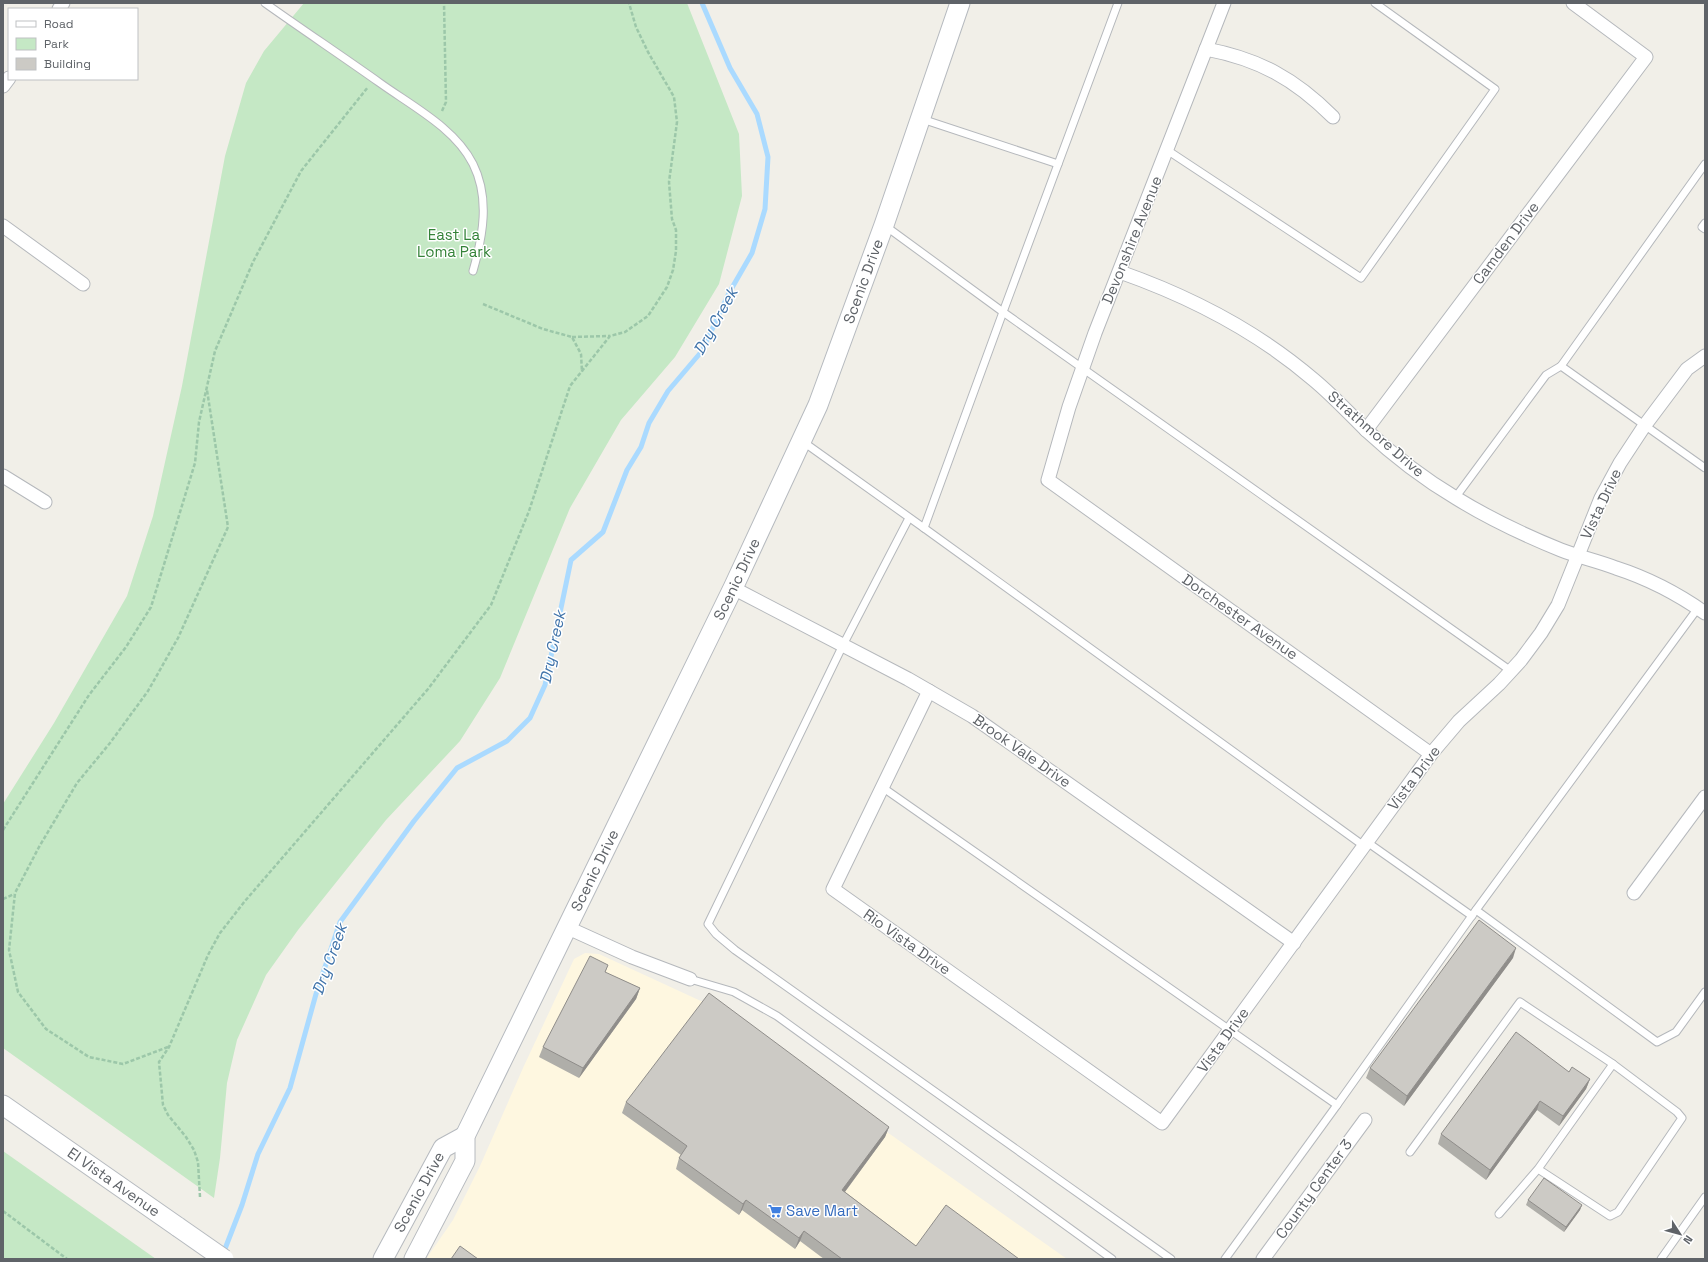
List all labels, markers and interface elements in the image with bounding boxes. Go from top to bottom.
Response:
legend [8,8,138,80]
text: Road [44,16,73,32]
text: Park [44,36,69,52]
text: Building [44,56,91,72]
street label: Devonshire Avenue [1097,173,1166,307]
street label: Camden Drive [1468,197,1543,288]
park label: East La Loma Park [417,225,491,261]
street label: Scenic Drive [839,236,887,326]
water label: Dry Creek [688,282,744,359]
street label: Strathmore Drive [1324,386,1429,481]
street label: Vista Drive [1576,465,1625,542]
street label: Scenic Drive [709,535,764,623]
street label: Dorchester Avenue [1179,569,1302,664]
water label: Dry Creek [535,606,571,686]
street label: Brook Vale Drive [970,710,1075,791]
street label: Vista Drive [1383,742,1444,814]
street label: Scenic Drive [566,826,622,914]
street label: Rio Vista Drive [860,905,955,979]
water label: Dry Creek [307,919,353,998]
street label: Vista Drive [1193,1003,1253,1076]
street label: County Center 3 [1271,1135,1356,1242]
street label: El Vista Avenue [64,1143,164,1221]
street label: Scenic Drive [389,1148,448,1235]
place label: Save Mart [786,1201,858,1220]
supermarket icon: Save Mart [767,1203,783,1219]
north arrow [1660,1214,1700,1254]
text: N [1680,1233,1696,1247]

